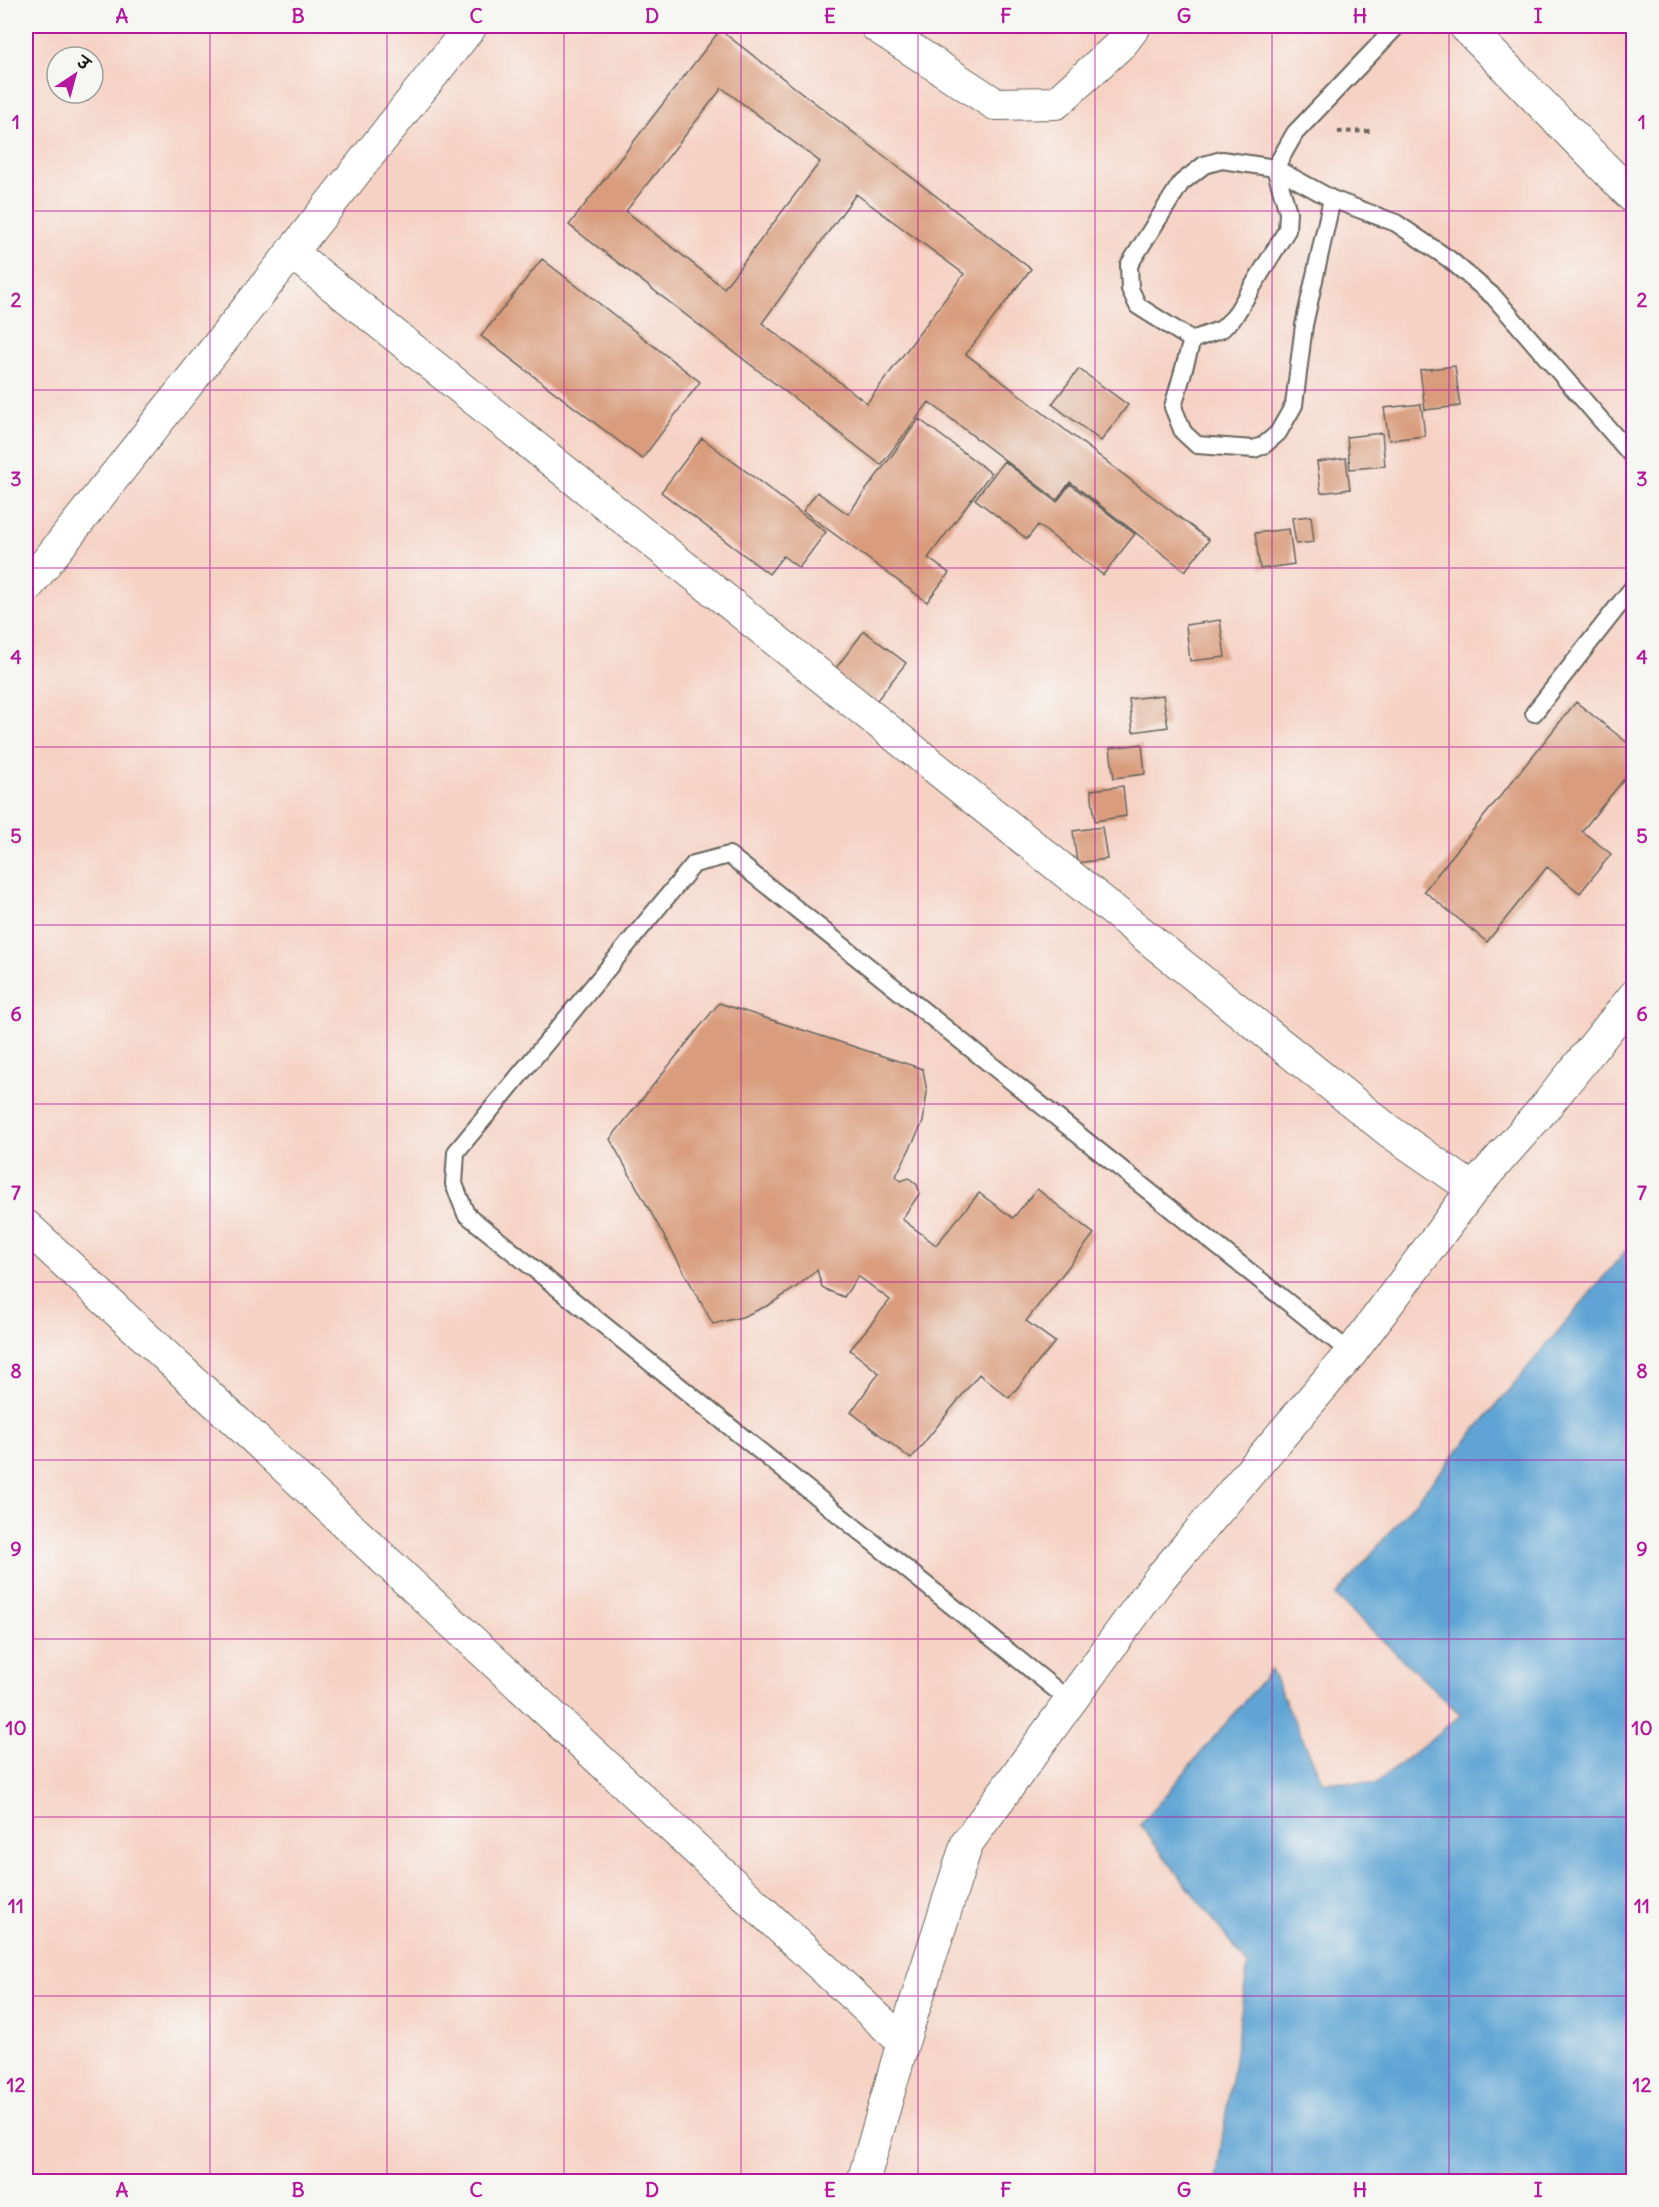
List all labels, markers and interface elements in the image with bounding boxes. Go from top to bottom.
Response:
text: A [116,3,129,28]
text: B [291,3,305,28]
text: C [469,3,483,28]
text: D [645,3,659,28]
text: E [824,3,836,28]
text: F [1000,3,1012,28]
text: G [1177,3,1191,28]
text: H [1353,3,1367,28]
text: I [1534,3,1543,28]
north arrow [45,45,105,105]
text: उ [72,50,95,75]
text: 1 [12,109,20,134]
text: 1 [1638,109,1646,134]
text: 2 [11,287,22,312]
text: 2 [1637,287,1648,312]
text: 3 [10,466,22,491]
text: 3 [1636,466,1648,491]
text: 4 [10,644,22,669]
text: 4 [1636,644,1648,669]
text: 5 [10,823,22,848]
text: 5 [1636,823,1648,848]
text: 6 [10,1001,22,1026]
text: 6 [1636,1001,1648,1026]
text: 7 [11,1180,21,1205]
text: 7 [1637,1180,1647,1205]
text: 8 [10,1358,22,1383]
text: 8 [1636,1358,1648,1383]
text: 9 [10,1536,22,1561]
text: 9 [1636,1536,1648,1561]
text: 10 [5,1715,27,1740]
text: 10 [1631,1715,1653,1740]
text: 11 [8,1893,24,1918]
text: 11 [1634,1893,1650,1918]
text: 12 [7,2072,25,2097]
text: 12 [1633,2072,1651,2097]
text: A [116,2177,129,2202]
text: B [291,2177,305,2202]
text: C [469,2177,483,2202]
text: D [645,2177,659,2202]
text: E [824,2177,836,2202]
text: F [1000,2177,1012,2202]
text: G [1177,2177,1191,2202]
text: H [1353,2177,1367,2202]
text: I [1534,2177,1543,2202]

